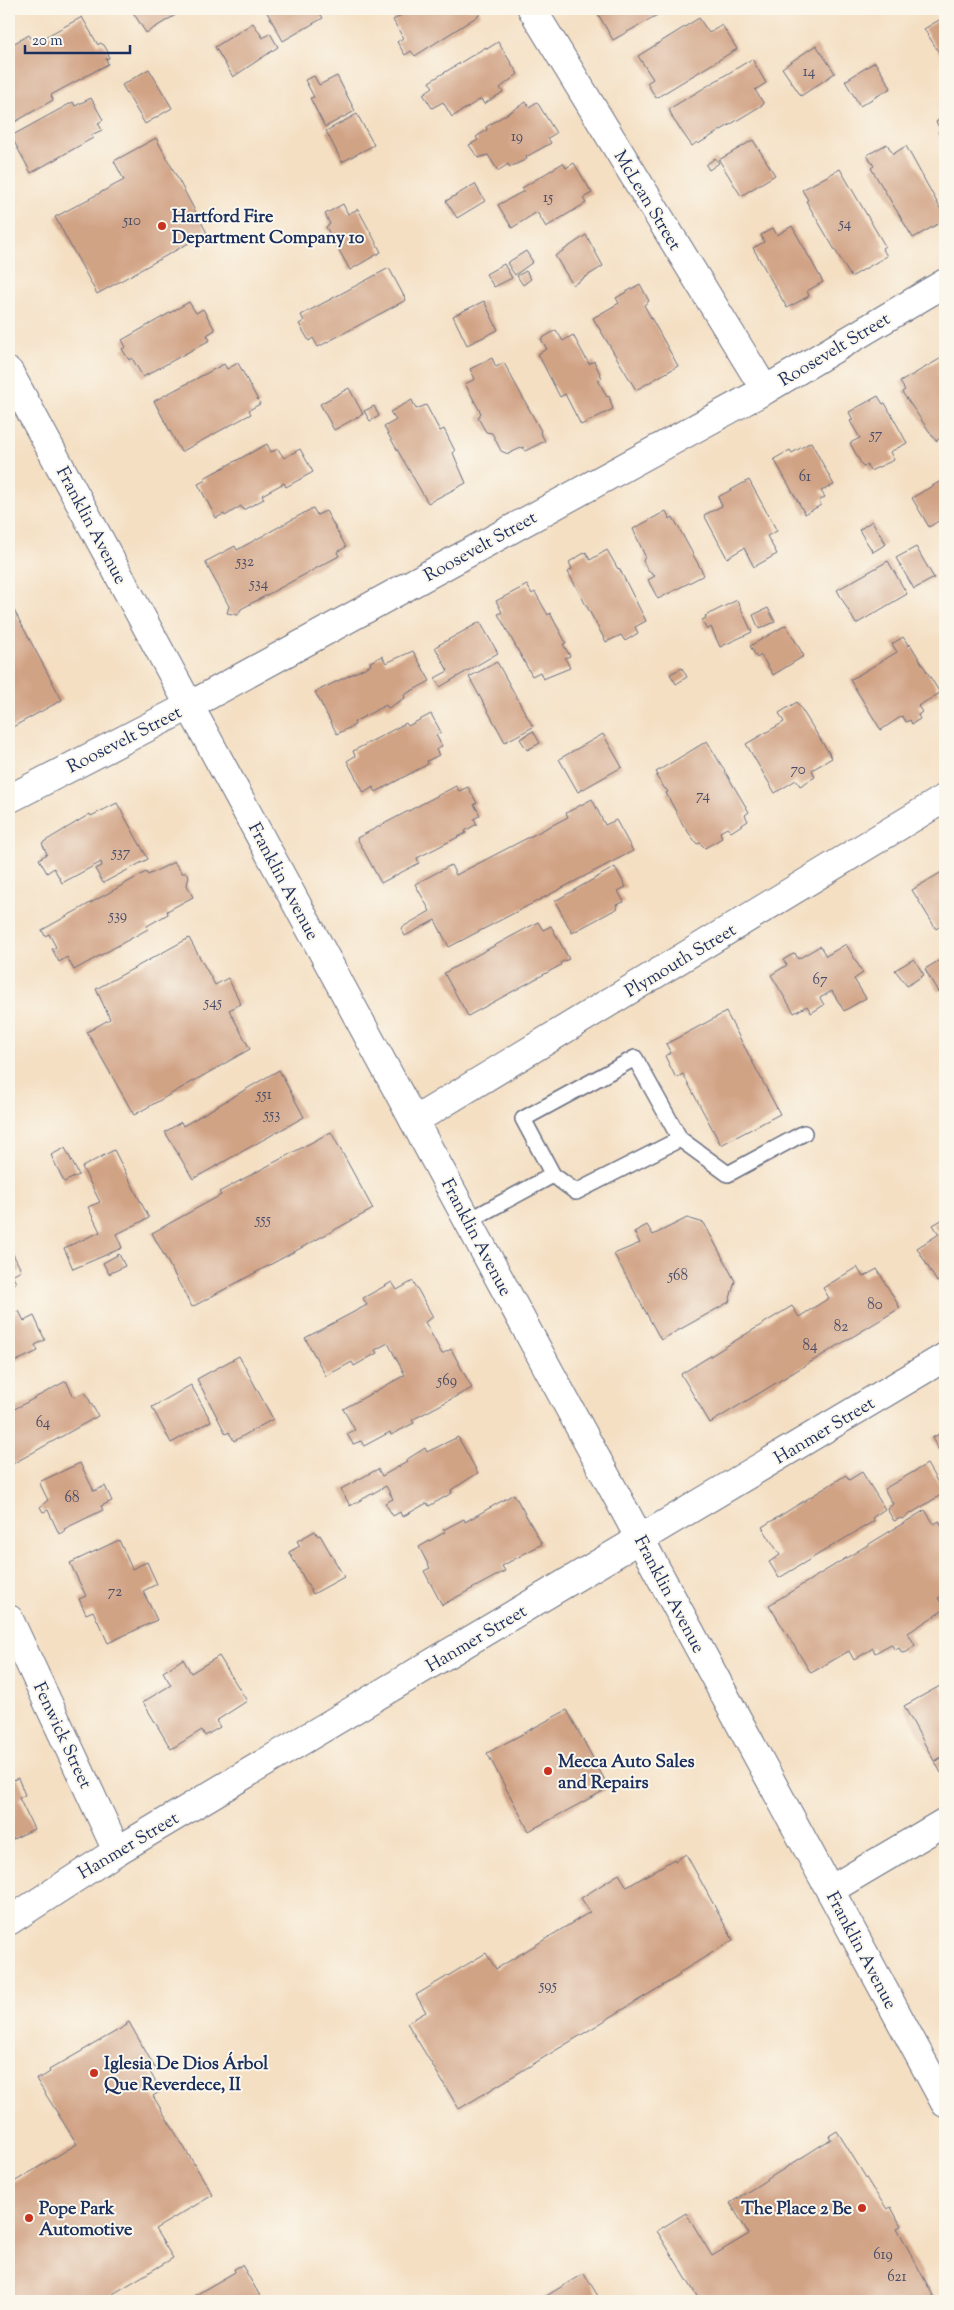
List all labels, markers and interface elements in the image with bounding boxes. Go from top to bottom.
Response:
scale bar [25,22,130,54]
text: 20 m [32,31,63,52]
house number: 14 [803,62,816,83]
house number: 19 [511,127,523,148]
street label: McLean Street [606,146,687,256]
house number: 15 [543,188,553,209]
place label: Hartford Fire Department Company 10 [172,205,365,252]
house number: 510 [122,211,141,232]
house number: 54 [838,214,852,235]
marker: Hartford Fire Department Company 10 [156,220,168,232]
street label: Roosevelt Street [774,307,896,394]
house number: 57 [869,425,883,446]
street label: Franklin Avenue [48,462,132,589]
house number: 61 [799,467,811,488]
street label: Roosevelt Street [420,506,542,590]
house number: 532 [235,552,254,573]
house number: 534 [249,574,269,595]
street label: Roosevelt Street [63,701,187,781]
house number: 70 [790,760,806,781]
house number: 74 [696,786,710,807]
street label: Franklin Avenue [240,818,324,945]
house number: 537 [111,843,131,864]
house number: 539 [108,906,127,927]
street label: Plymouth Street [620,918,742,1005]
house number: 67 [813,970,828,991]
house number: 545 [203,993,222,1014]
house number: 551 [255,1085,272,1106]
house number: 553 [263,1105,280,1126]
street label: Franklin Avenue [433,1174,517,1301]
house number: 555 [254,1210,271,1231]
house number: 568 [667,1266,688,1287]
house number: 80 [867,1295,883,1316]
house number: 82 [834,1317,848,1338]
house number: 84 [803,1336,818,1357]
house number: 569 [436,1371,457,1392]
street label: Hanmer Street [770,1391,880,1472]
house number: 64 [36,1413,51,1434]
house number: 68 [65,1488,79,1509]
street label: Franklin Avenue [626,1531,710,1658]
house number: 72 [108,1582,122,1603]
street label: Hanmer Street [422,1599,532,1680]
street label: Fenwick Street [25,1678,97,1793]
place label: Mecca Auto Sales and Repairs [558,1750,695,1797]
marker: Mecca Auto Sales and Repairs [542,1765,554,1777]
street label: Hanmer Street [74,1806,184,1887]
street label: Franklin Avenue [818,1887,902,2014]
house number: 595 [538,1976,557,1997]
place label: Iglesia De Dios Árbol Que Reverdece, II [104,2051,269,2099]
marker: Iglesia De Dios Árbol Que Reverdece, II [88,2067,100,2079]
place label: Pope Park Automotive [39,2197,133,2244]
place label: The Place 2 Be [741,2197,853,2223]
marker: The Place 2 Be [856,2202,868,2214]
marker: Pope Park Automotive [23,2212,35,2224]
house number: 619 [873,2245,893,2266]
house number: 621 [887,2267,907,2288]

